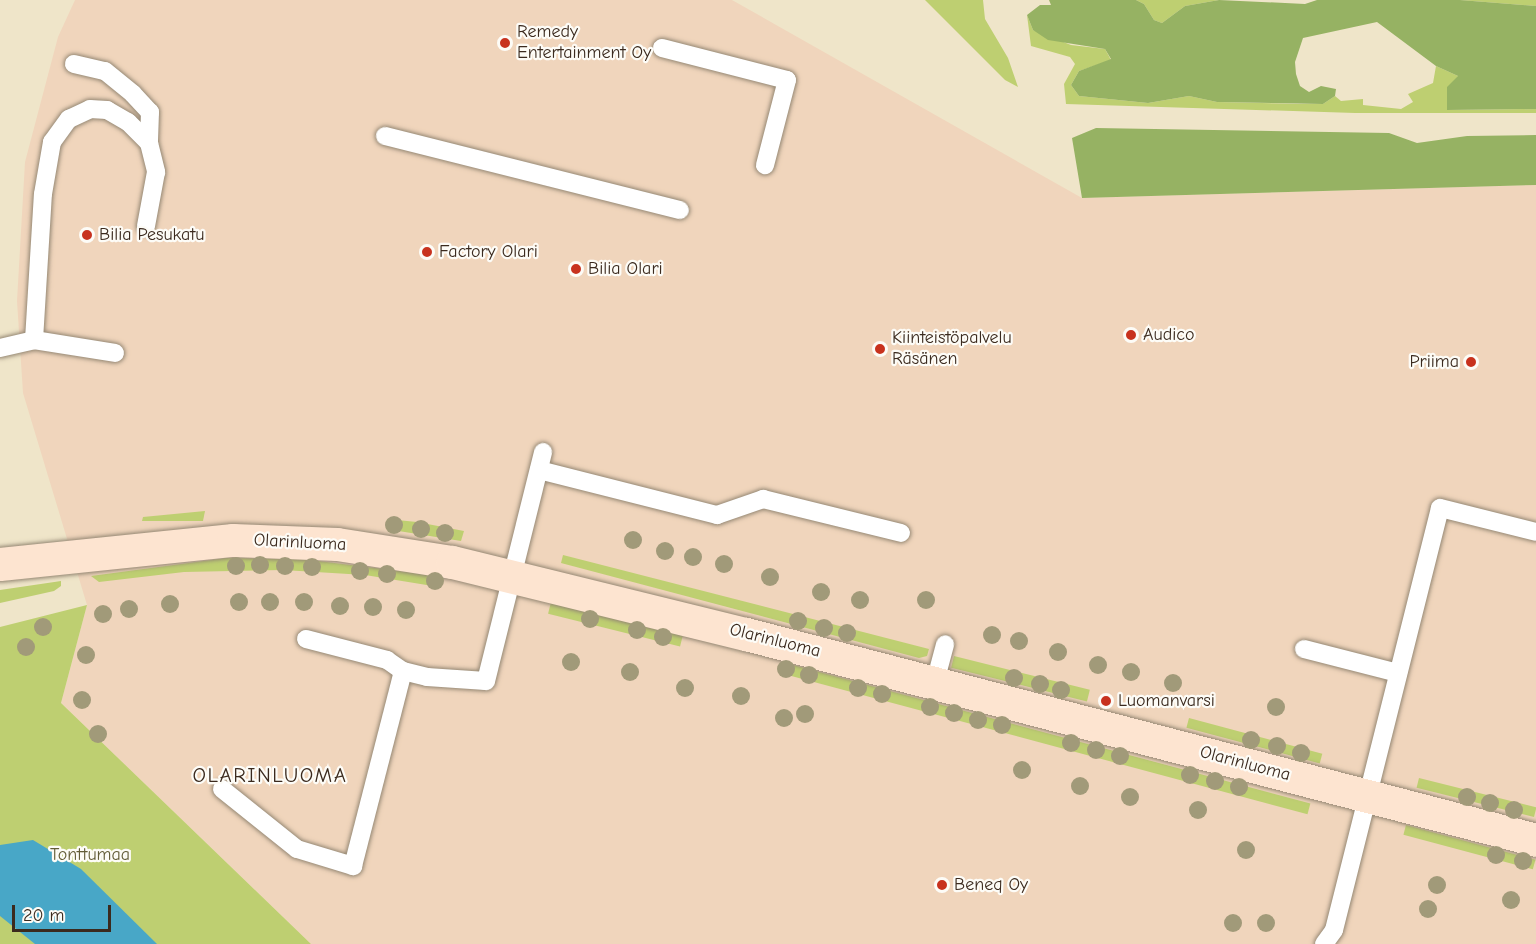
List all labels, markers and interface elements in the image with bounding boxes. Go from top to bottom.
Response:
place label: Remedy Entertainment Oy [517,22,651,64]
marker: Remedy Entertainment Oy [498,36,512,50]
place label: Bilia Pesukatu [99,224,205,246]
marker: Bilia Pesukatu [80,228,94,242]
place label: Factory Olari [439,241,538,263]
marker: Factory Olari [420,245,434,259]
place label: Bilia Olari [588,258,663,280]
marker: Bilia Olari [569,262,583,276]
place label: Audico [1143,324,1194,346]
place label: Kiinteistöpalvelu Räsänen [892,328,1012,370]
marker: Audico [1124,328,1138,342]
marker: Kiinteistöpalvelu Räsänen [873,342,887,356]
place label: Priima [1409,351,1459,373]
marker: Priima [1464,355,1478,369]
street label: Olarinluoma [253,530,347,556]
street label: Olarinluoma [727,619,823,663]
place label: Luomanvarsi [1118,690,1215,712]
marker: Luomanvarsi [1099,694,1113,708]
street label: Olarinluoma [1197,742,1293,786]
district label: OLARINLUOMA [193,762,347,788]
park label: Tonttumaa [50,844,130,866]
place label: Beneq Oy [954,874,1028,896]
marker: Beneq Oy [935,878,949,892]
scale bar [15,893,114,931]
text: 20 m [23,905,64,926]

